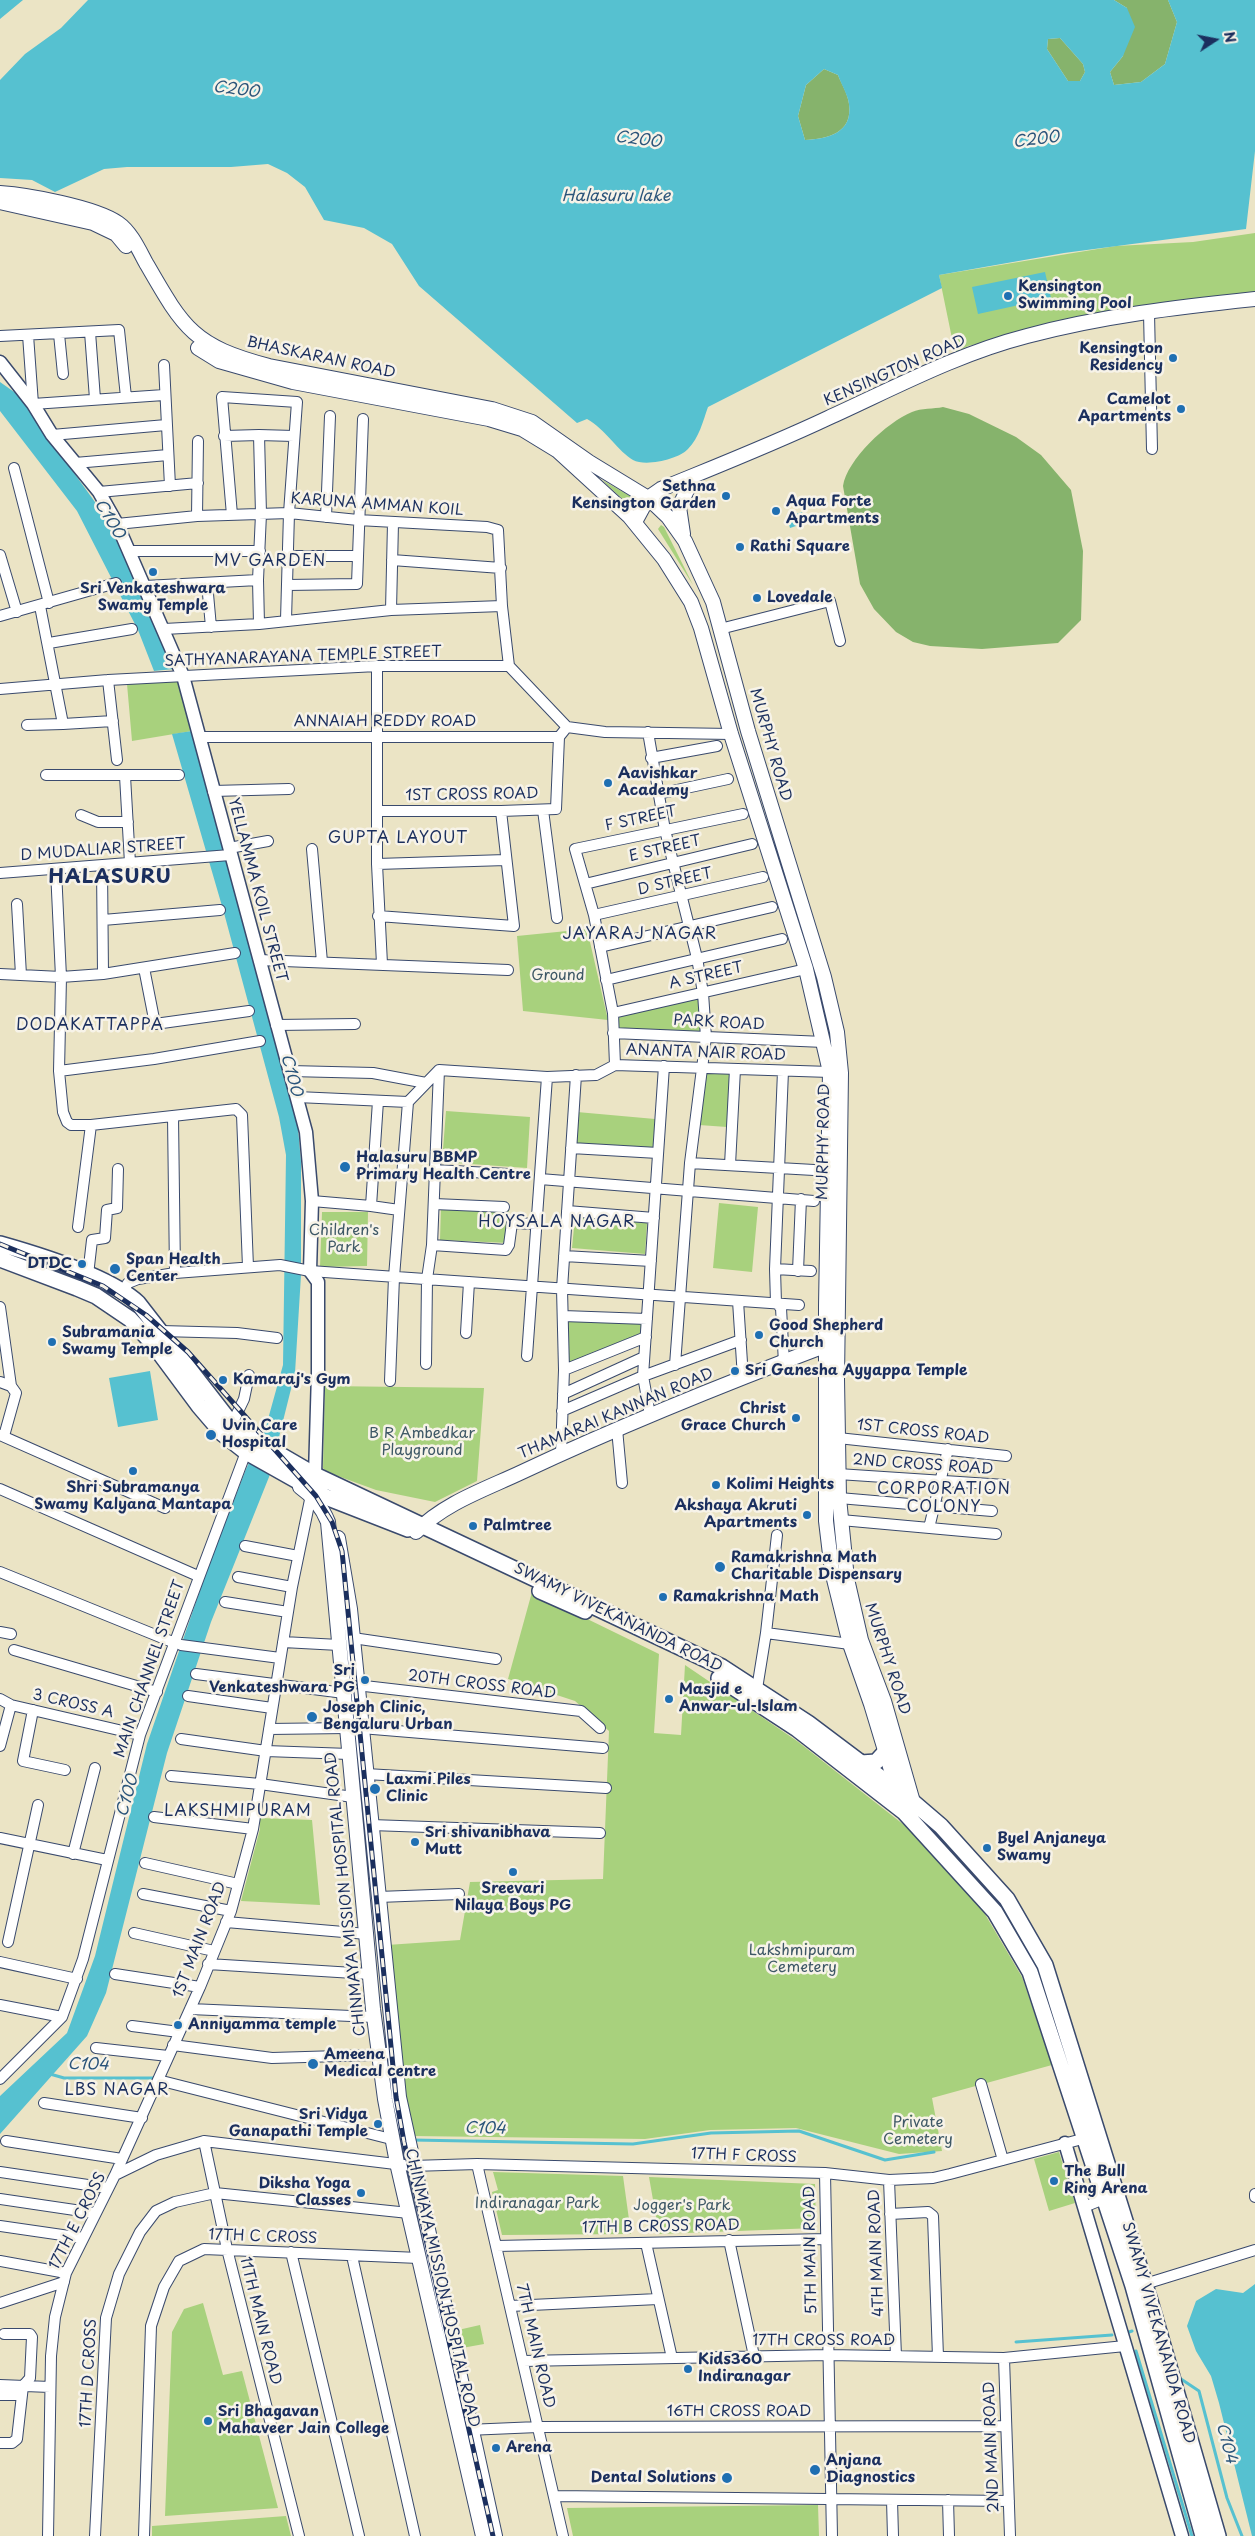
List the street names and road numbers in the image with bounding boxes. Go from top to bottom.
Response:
street label: KENSINGTON ROAD [821,332,969,410]
street label: BHASKARAN ROAD [245,333,397,383]
street label: KARUNA AMMAN KOIL [290,490,464,520]
street label: SATHYANARAYANA TEMPLE STREET [164,643,442,671]
street label: MURPHY ROAD [745,686,795,804]
street label: ANNAIAH REDDY ROAD [294,713,476,731]
street label: 1ST CROSS ROAD [405,785,539,805]
street label: YELLAMMA KOIL STREET [224,796,290,984]
street label: F STREET [604,803,678,835]
street label: E STREET [627,832,703,866]
street label: D MUDALIAR STREET [20,835,186,865]
street label: D STREET [636,865,714,899]
street label: A STREET [667,959,745,993]
street label: PARK ROAD [673,1012,765,1034]
street label: ANANTA NAIR ROAD [626,1041,786,1065]
street label: MURPHY ROAD [814,1084,834,1200]
street label: THAMARAI KANNAN ROAD [516,1365,716,1463]
street label: 1ST CROSS ROAD [856,1416,990,1448]
street label: 2ND CROSS ROAD [852,1451,994,1479]
street label: SWAMY VIVEKANANDA ROAD [511,1560,725,1676]
street label: MAIN CHANNEL STREET [111,1578,189,1760]
street label: MURPHY ROAD [860,1601,914,1717]
street label: 20TH CROSS ROAD [407,1667,557,1703]
street label: 3 CROSS A [31,1686,115,1722]
street label: CHINMAYA MISSION HOSPITAL ROAD [322,1751,370,2037]
street label: 1ST MAIN ROAD [170,1879,230,2001]
street label: 17TH F CROSS [691,2145,797,2167]
street label: CHINMAYA MISSION HOSPITAL ROAD [401,2147,483,2429]
street label: 17TH E CROSS [46,2169,110,2273]
street label: 5TH MAIN ROAD [801,2186,821,2314]
street label: 4TH MAIN ROAD [866,2189,888,2317]
street label: 17TH B CROSS ROAD [582,2217,740,2237]
street label: SWAMY VIVEKANANDA ROAD [1118,2220,1198,2446]
street label: 17TH C CROSS [208,2226,318,2248]
street label: 11TH MAIN ROAD [235,2255,285,2387]
street label: 7TH MAIN ROAD [512,2282,558,2410]
street label: 17TH D CROSS [77,2318,101,2428]
street label: 17TH CROSS ROAD [753,2332,895,2350]
street label: 2ND MAIN ROAD [981,2381,1003,2513]
street label: 16TH CROSS ROAD [667,2403,811,2421]

